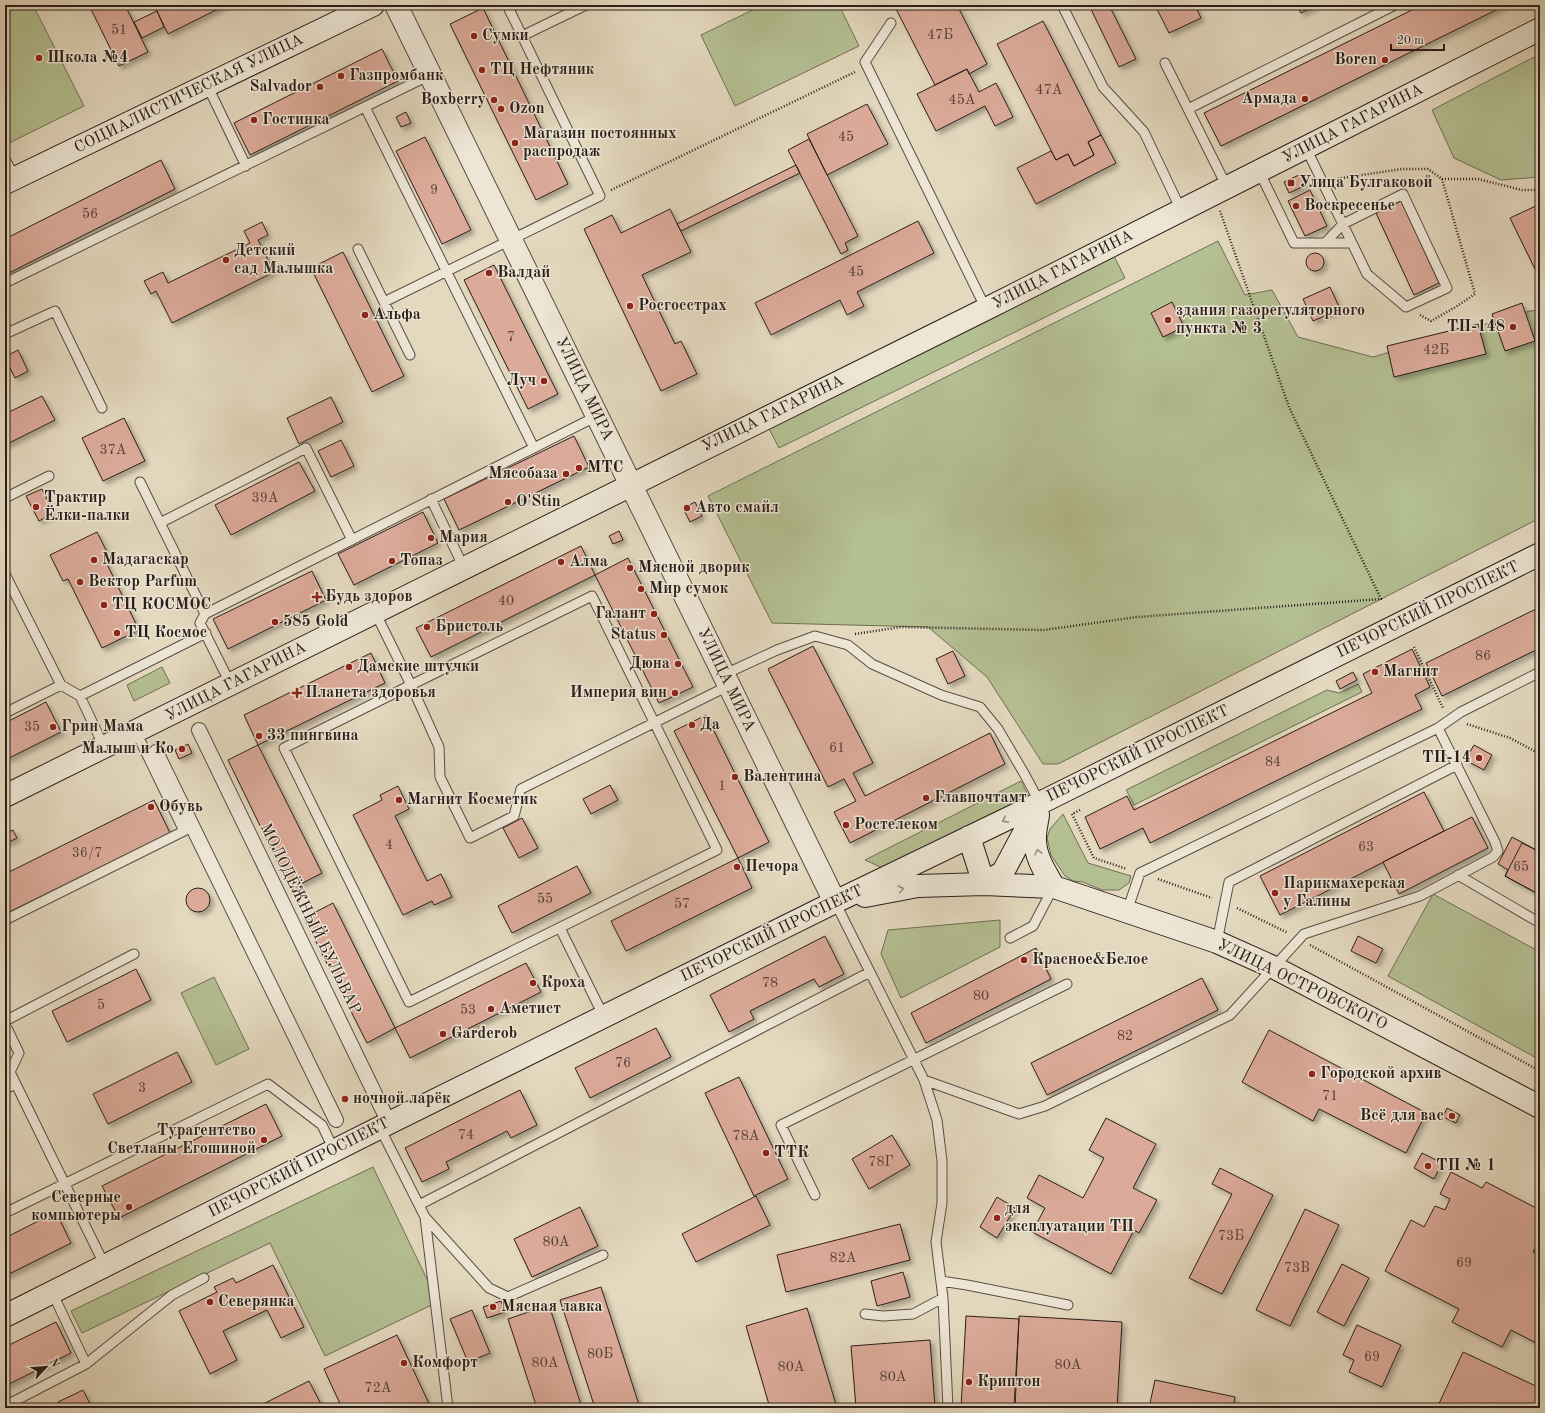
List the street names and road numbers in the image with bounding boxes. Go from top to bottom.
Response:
street label: СОЦИАЛИСТИЧЕСКАЯ УЛИЦА [72,32,306,156]
street label: УЛИЦА ГАГАРИНА [1280,82,1426,166]
street label: УЛИЦА ГАГАРИНА [990,228,1136,312]
street label: УЛИЦА МИРА [552,335,616,443]
street label: УЛИЦА ГАГАРИНА [699,373,847,455]
street label: ПЕЧОРСКИЙ ПРОСПЕКТ [1332,555,1522,661]
street label: УЛИЦА МИРА [694,626,758,734]
street label: УЛИЦА ГАГАРИНА [163,640,309,724]
street label: ПЕЧОРСКИЙ ПРОСПЕКТ [1042,699,1232,805]
street label: МОЛОДЁЖНЫЙ БУЛЬВАР [257,819,367,1017]
street label: ПЕЧОРСКИЙ ПРОСПЕКТ [676,879,866,985]
street label: УЛИЦА ОСТРОВСКОГО [1215,937,1389,1033]
street label: ПЕЧОРСКИЙ ПРОСПЕКТ [204,1112,392,1221]

